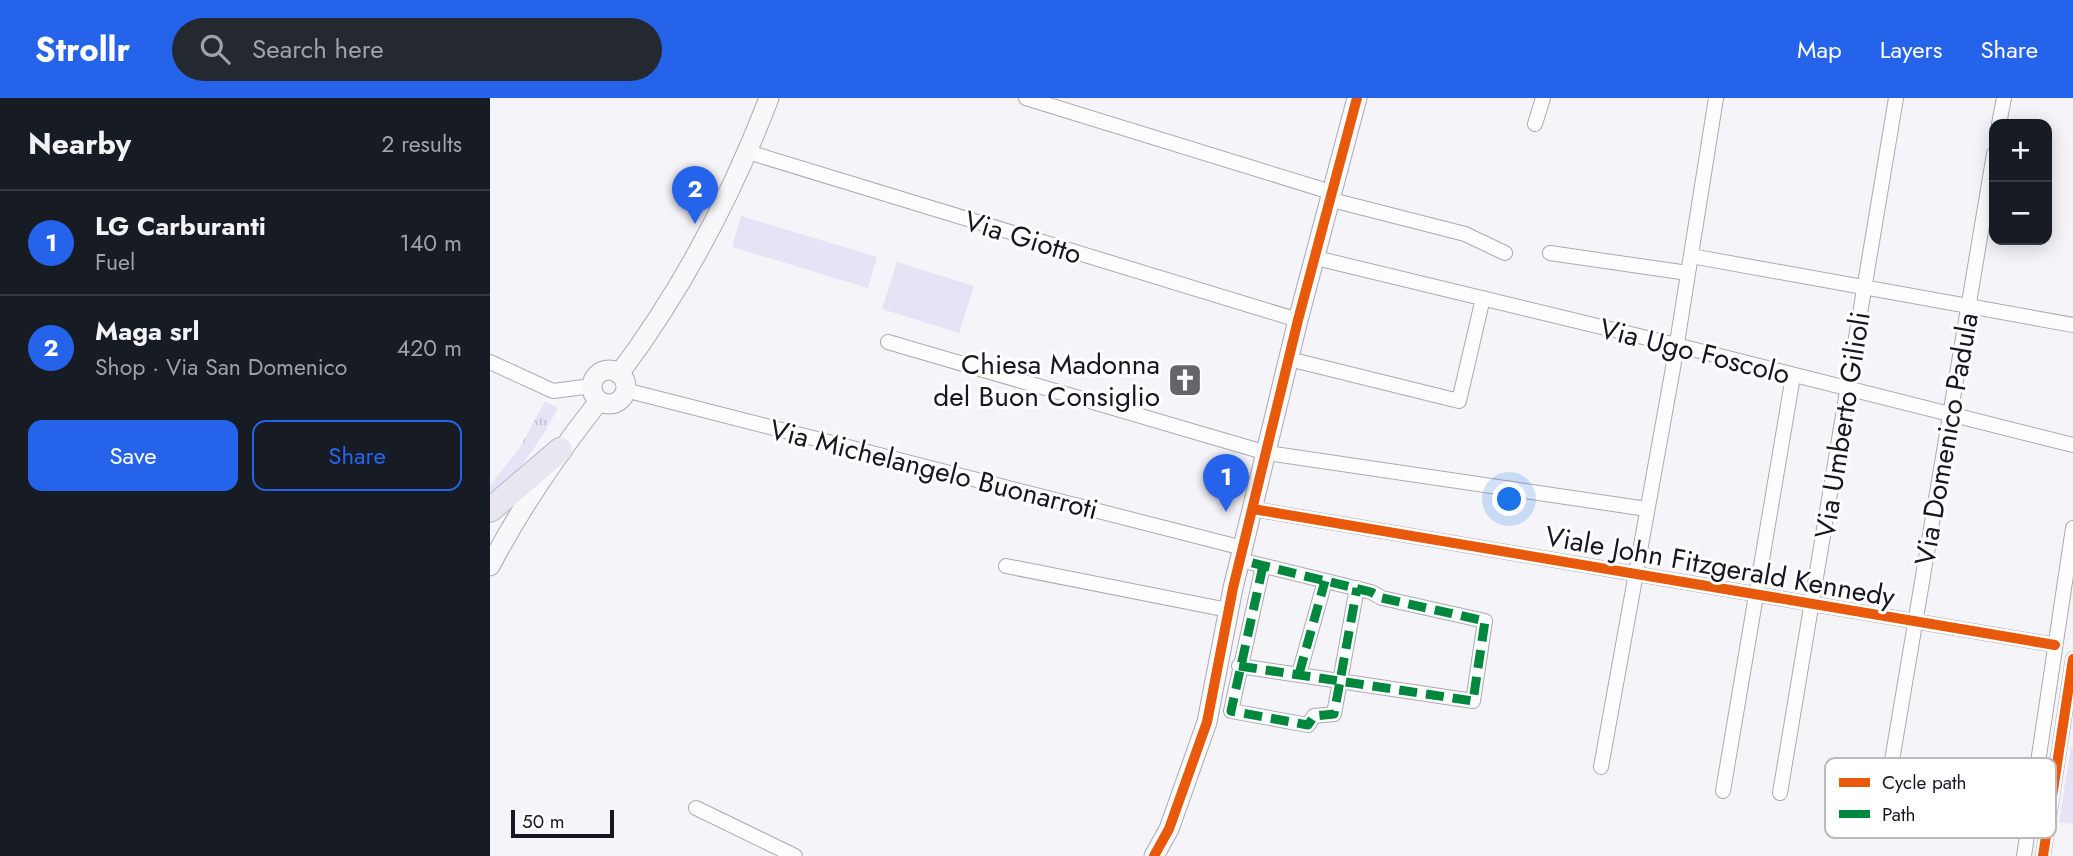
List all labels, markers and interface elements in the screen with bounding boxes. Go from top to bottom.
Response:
search box [172,18,662,81]
text: Strollr [35,26,130,73]
icon: search [196,30,234,68]
text: Search here [252,30,384,68]
text: Map [1797,32,1842,67]
text: Layers [1880,32,1942,67]
text: Share [1980,32,2038,67]
map controls [1989,119,2052,245]
button: + [1989,119,2052,182]
text: Nearby [28,122,131,165]
text: 2 results [381,127,462,161]
pin: 2 [672,166,718,224]
button: − [1989,182,2052,245]
street label: Via Giotto [959,200,1087,275]
text: LG Carburanti [95,207,266,245]
text: 1 [45,226,57,260]
text: 140 m [400,226,462,260]
text: Fuel [95,245,135,279]
street label: Via Ugo Foscolo [1595,308,1794,395]
street label: Via Umberto Gilioli [1804,309,1881,541]
street label: Via Domenico Padula [1904,310,1989,569]
text: Maga srl [95,312,199,350]
text: 2 [43,331,59,365]
text: 420 m [397,331,462,365]
place label: Chiesa Madonna del Buon Consiglio [933,344,1160,417]
text: Shop · Via San Domenico [95,350,347,384]
church icon: Chiesa Madonna del Buon Consiglio [1166,361,1204,399]
street label: Via Michelangelo Buonarroti [765,409,1102,530]
button: Save [28,420,238,491]
button: Share [252,420,462,491]
pin: 1 [1203,454,1249,512]
your location [1492,482,1526,516]
street label: Viale John Fitzgerald Kennedy [1542,516,1899,618]
legend [1825,758,2056,838]
text: Cycle path [1882,769,1967,796]
text: Path [1882,801,1916,828]
scale bar [511,807,614,839]
text: 50 m [522,808,565,835]

